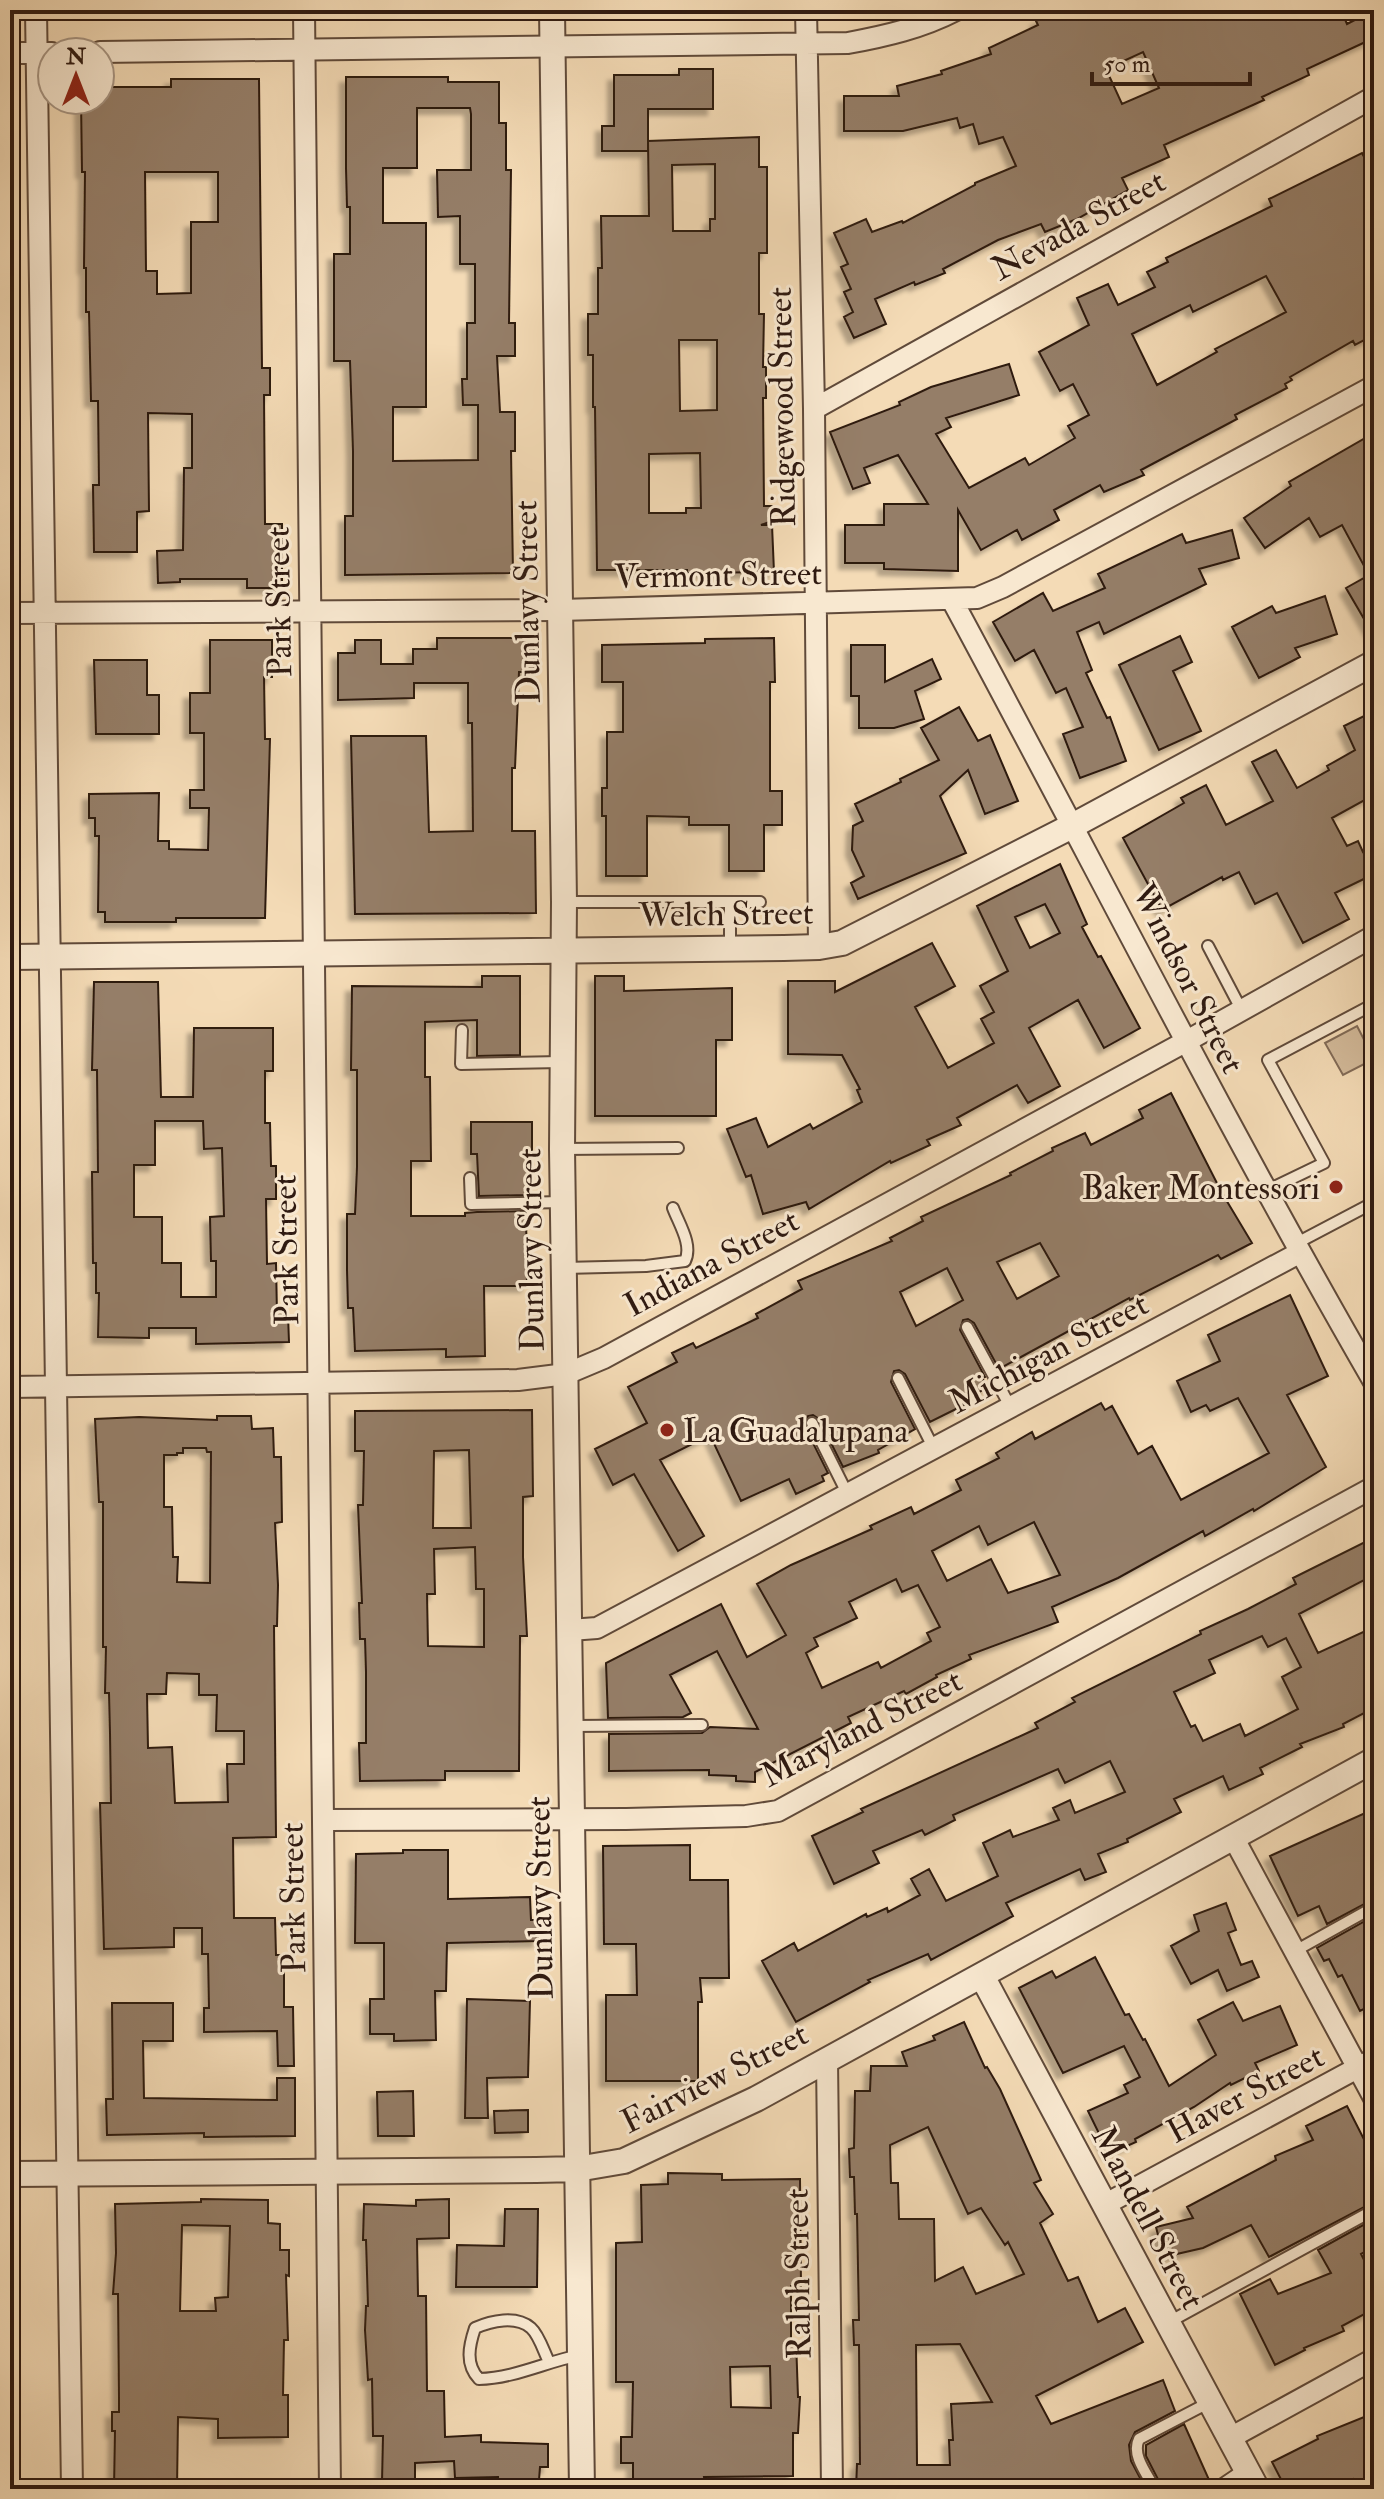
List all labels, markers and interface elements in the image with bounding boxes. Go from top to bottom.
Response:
north arrow [36,36,116,116]
scale bar [1092,36,1250,86]
text: N [65,43,86,71]
text: 50 m [1104,49,1151,80]
street label: Nevada Street [984,160,1173,291]
street label: Ridgewood Street [759,286,806,527]
street label: Dunlavy Street [504,500,551,704]
street label: Park Street [257,526,302,678]
street label: Vermont Street [614,552,822,599]
street label: Windsor Street [1121,876,1254,1081]
street label: Welch Street [637,891,814,938]
street label: Dunlavy Street [508,1148,555,1352]
place label: Baker Montessori [1081,1167,1320,1210]
street label: Park Street [264,1174,309,1326]
marker: Baker Montessori [1327,1178,1345,1196]
street label: Indiana Street [617,1199,806,1327]
street label: Michigan Street [942,1283,1156,1424]
place label: La Guadalupana [683,1410,910,1453]
marker: La Guadalupana [658,1421,676,1439]
street label: Maryland Street [754,1659,969,1797]
street label: Dunlavy Street [517,1796,564,2000]
street label: Park Street [271,1822,316,1974]
street label: Fairview Street [614,2013,815,2144]
street label: Haver Street [1160,2035,1332,2154]
street label: Mandell Street [1081,2119,1214,2317]
street label: Ralph Street [776,2188,821,2360]

